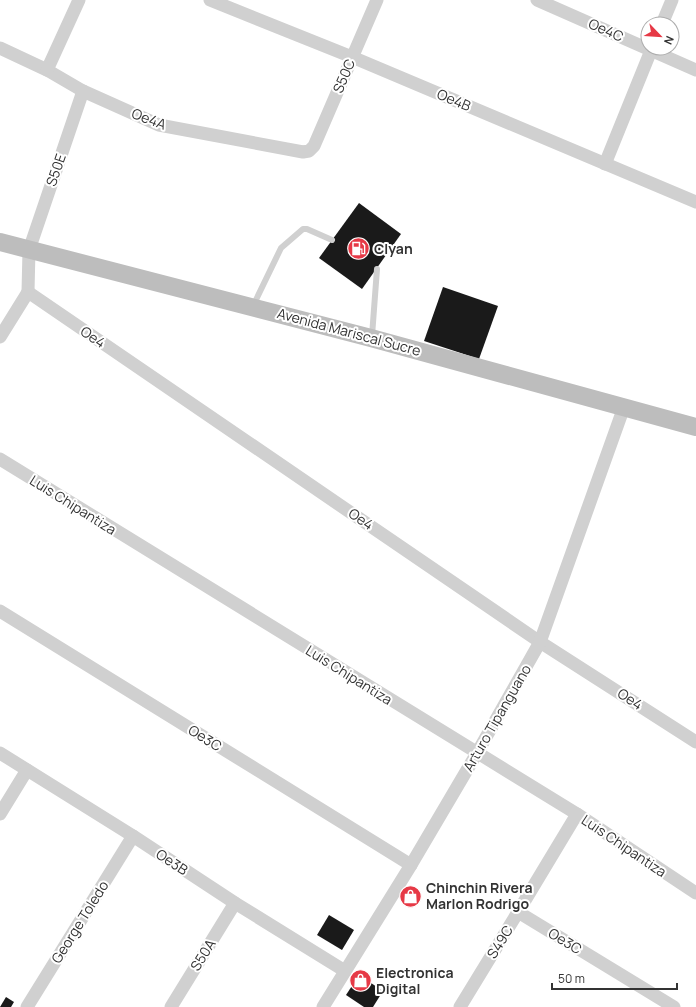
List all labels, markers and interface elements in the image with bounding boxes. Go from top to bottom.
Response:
street label: Oe4C [586,13,627,46]
north arrow [640,16,680,56]
text: N [661,34,678,47]
street label: S50C [328,56,359,96]
street label: Oe4B [434,84,474,115]
street label: Oe4A [129,103,169,134]
street label: S50E [41,151,70,189]
fuel station icon: Clyan [345,236,371,262]
place label: Clyan [374,239,413,258]
street label: Avenida Mariscal Sucre [275,303,423,360]
street label: Oe4 [77,321,110,352]
street label: Luis Chipantiza [26,470,120,539]
street label: Oe4 [345,503,378,534]
street label: Luis Chipantiza [302,640,396,709]
street label: Arturo Tipanguano [458,661,535,775]
street label: Oe4 [614,683,647,714]
street label: Oe3C [185,720,226,755]
street label: Luis Chipantiza [578,810,670,881]
street label: Oe3B [153,844,192,879]
street label: George Toledo [47,877,113,967]
place label: Chinchin Rivera Marlon Rodrigo [426,878,533,913]
shop icon: Chinchin Rivera Marlon Rodrigo [398,883,424,909]
street label: S49C [482,922,517,962]
street label: Oe3C [545,923,586,958]
street label: S50A [185,935,220,974]
place label: Electronica Digital [376,963,453,998]
scale bar [552,965,677,991]
shop icon: Electronica Digital [347,968,373,994]
text: 50 m [558,970,585,987]

